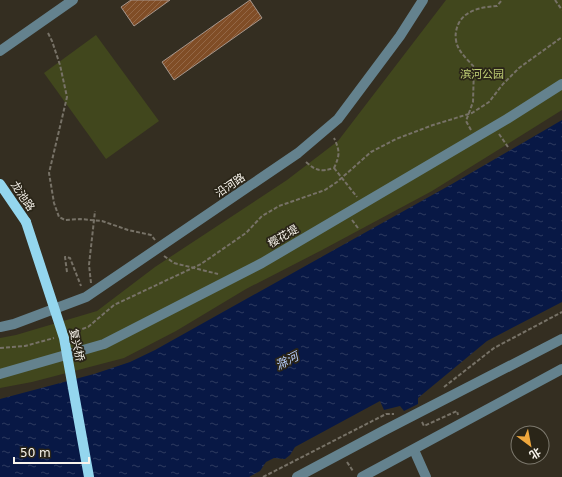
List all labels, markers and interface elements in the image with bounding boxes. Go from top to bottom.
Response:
park label: 滨河公园 [460,68,504,81]
street label: 沿河路 [213,171,248,200]
street label: 龙池路 [8,179,37,214]
street label: 樱花堤 [266,223,301,250]
street label: 复兴桥 [66,328,87,363]
water label: 滁河 [273,348,303,373]
north arrow [510,425,550,465]
scale bar [14,439,89,465]
text: 北 [527,445,543,461]
text: 50 m [20,446,51,460]

